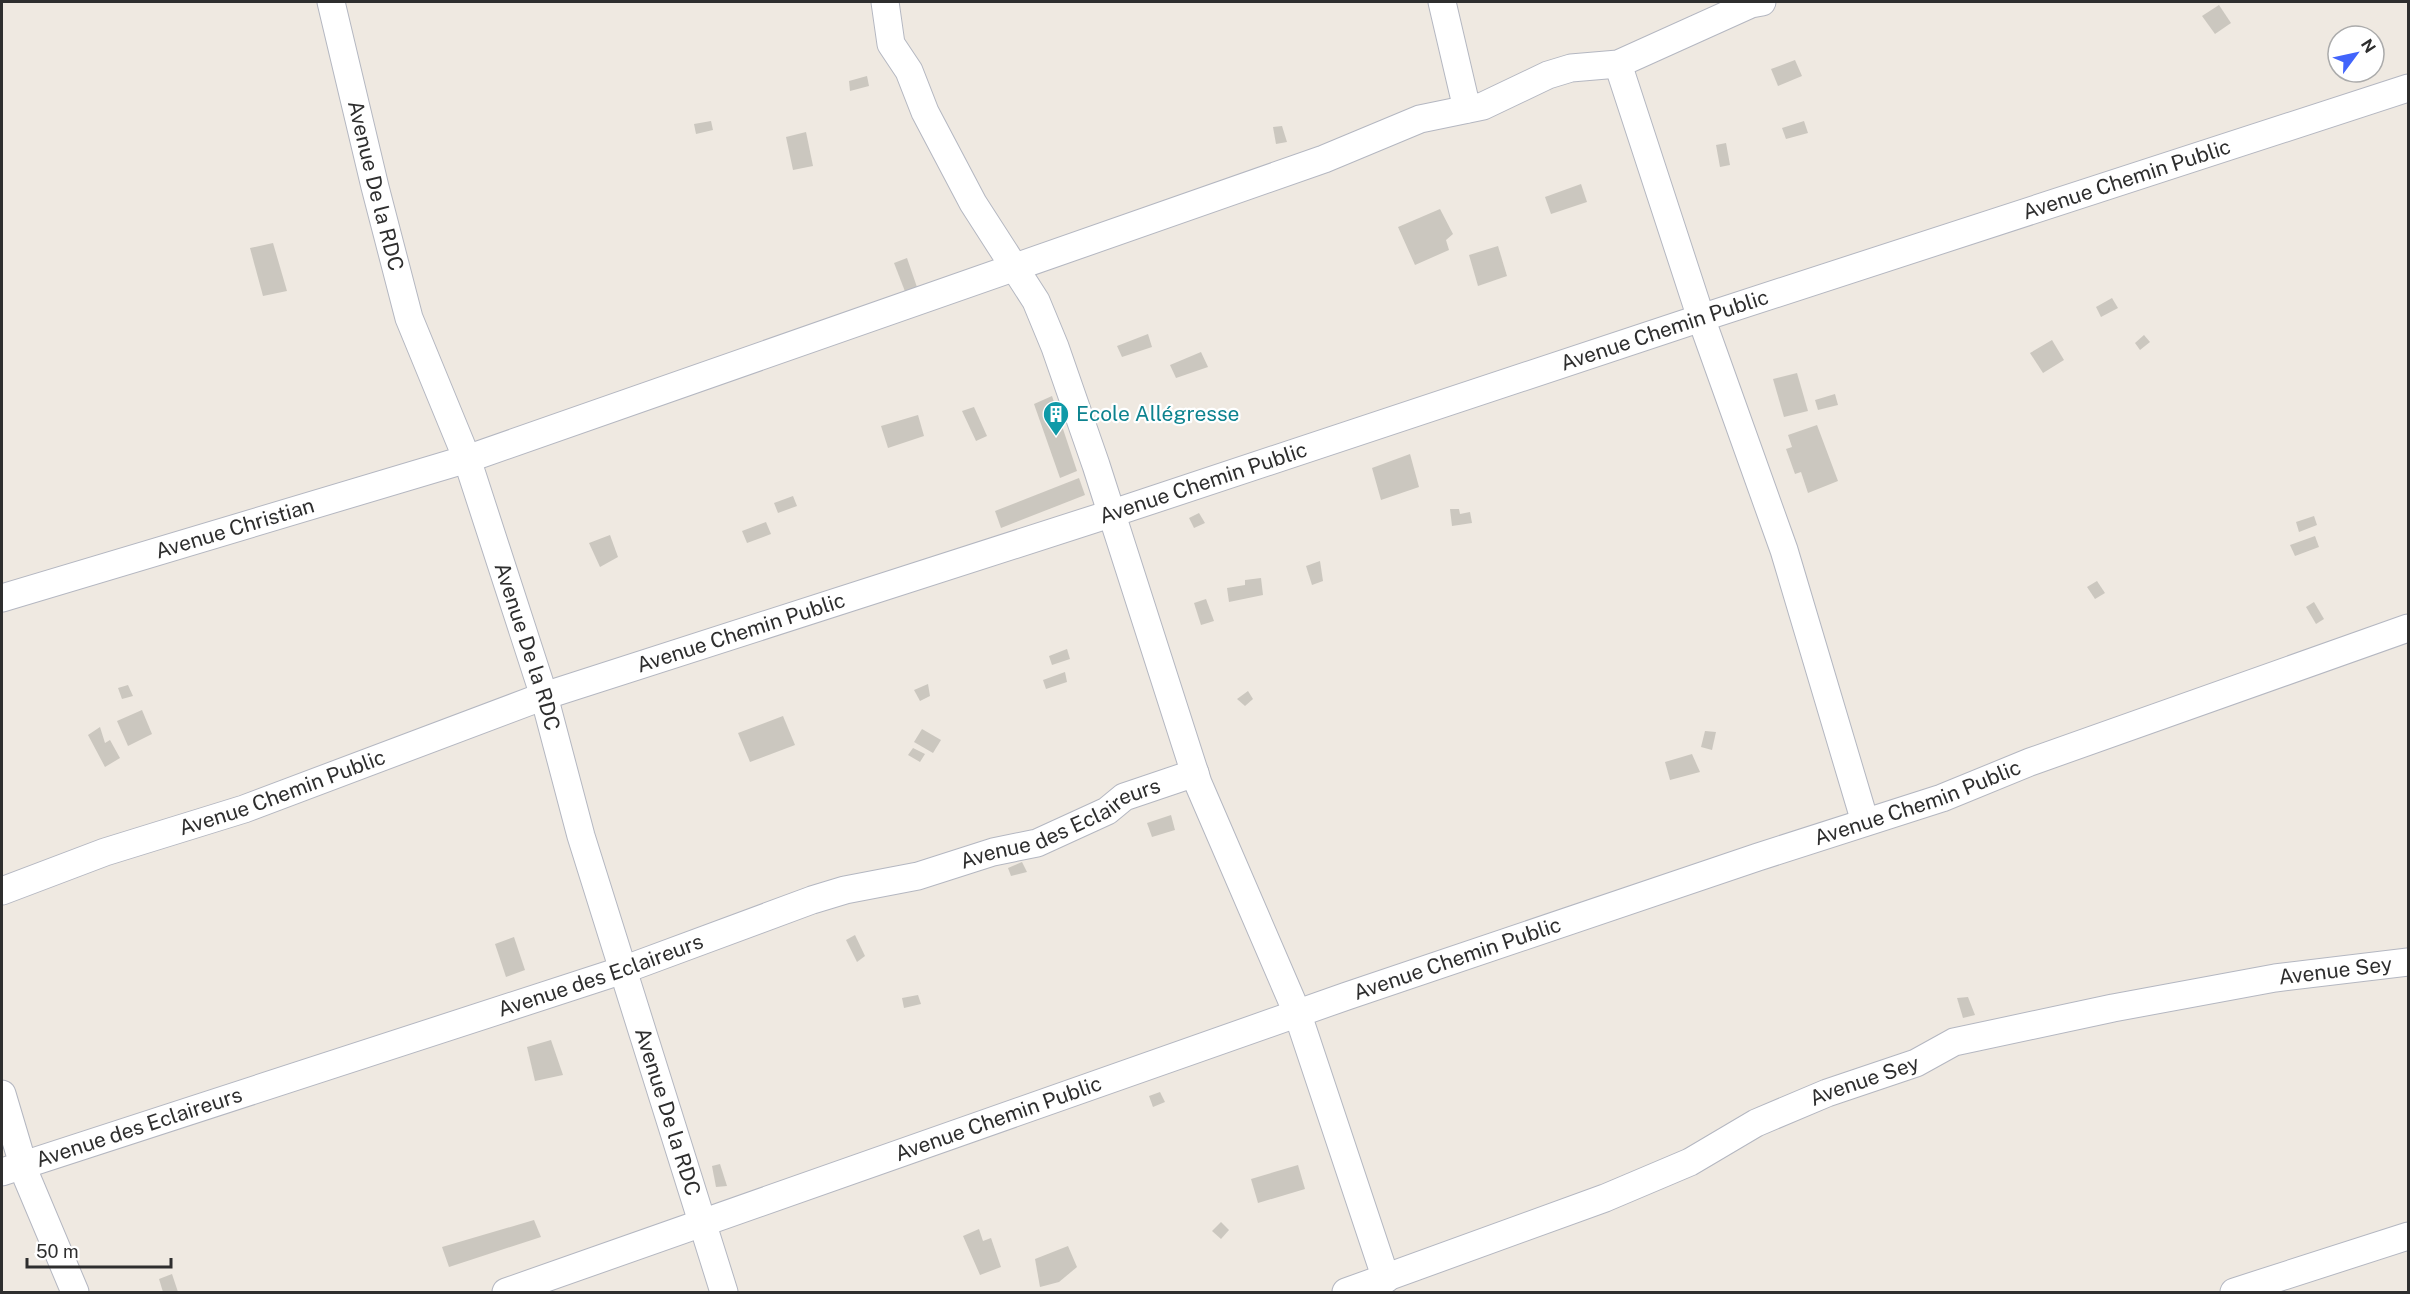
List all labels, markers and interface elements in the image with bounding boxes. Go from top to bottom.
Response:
north arrow [2326,24,2386,84]
text: N [2357,36,2380,57]
street label: Avenue De la RDC [343,98,409,274]
street label: Avenue Chemin Public [2019,134,2234,225]
street label: Avenue Chemin Public [1557,284,1772,376]
building icon: Ecole Allégresse [1041,399,1071,437]
place label: Ecole Allégresse [1076,401,1239,426]
street label: Avenue Chemin Public [1096,437,1310,529]
street label: Avenue Christian [152,492,317,563]
street label: Avenue De la RDC [489,559,566,733]
street label: Avenue Chemin Public [633,587,848,677]
street label: Avenue Chemin Public [176,744,389,840]
street label: Avenue Chemin Public [1811,754,2024,850]
street label: Avenue des Eclaireurs [957,773,1164,874]
street label: Avenue Chemin Public [1350,912,1564,1005]
street label: Avenue des Eclaireurs [495,928,707,1022]
street label: Avenue Sey [2277,951,2393,989]
street label: Avenue De la RDC [630,1024,706,1199]
street label: Avenue Sey [1806,1050,1922,1111]
street label: Avenue Chemin Public [892,1070,1105,1166]
street label: Avenue des Eclaireurs [33,1082,245,1172]
scale bar [27,1231,171,1269]
text: 50 m [36,1241,79,1262]

